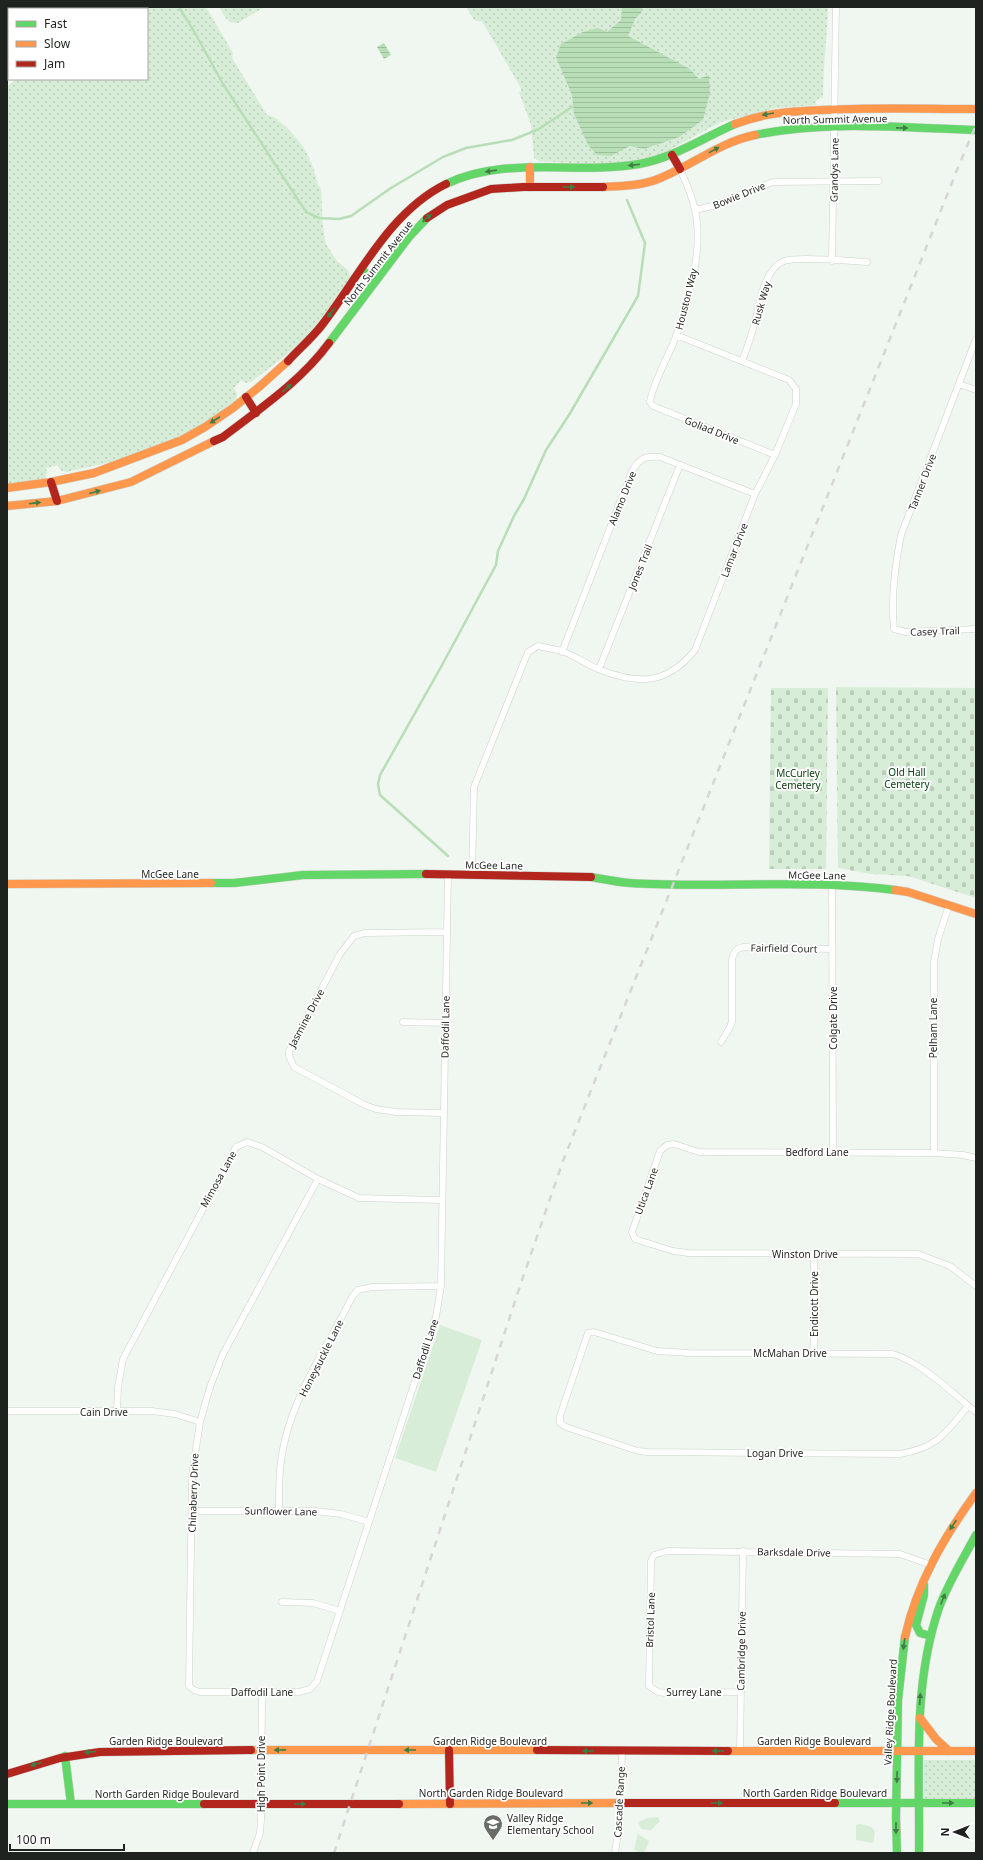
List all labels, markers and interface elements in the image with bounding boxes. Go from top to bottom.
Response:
legend [8,8,148,80]
text: Fast [44,15,68,32]
text: Slow [44,35,71,52]
text: Jam [43,55,65,72]
one-way arrow [762,111,775,117]
street label: North Summit Avenue [783,111,888,127]
one-way arrow [896,125,909,131]
street label: Grandys Lane [826,137,842,202]
one-way arrow [708,147,720,153]
one-way arrow [628,162,640,168]
one-way arrow [485,168,497,174]
street label: Bowie Drive [711,178,768,212]
one-way arrow [563,184,576,190]
one-way arrow [422,214,432,223]
street label: North Summit Avenue [340,217,416,308]
street label: Houston Way [672,266,701,331]
street label: Rusk Way [748,279,774,327]
one-way arrow [327,308,335,318]
one-way arrow [282,384,291,393]
street label: Goliad Drive [683,413,742,447]
one-way arrow [210,416,220,424]
street label: Tanner Drive [905,451,939,512]
street label: Alamo Drive [605,468,639,527]
one-way arrow [90,489,102,495]
one-way arrow [29,500,41,506]
street label: Lamar Drive [717,520,751,579]
street label: Jones Trail [624,542,655,593]
street label: Casey Trail [910,623,960,639]
park label: Old Hall Cemetery [884,765,931,791]
park label: McCurley Cemetery [775,766,822,792]
street label: McGee Lane [465,857,523,873]
street label: McGee Lane [141,867,199,881]
street label: McGee Lane [788,867,846,883]
street label: Fairfield Court [750,940,818,956]
street label: Jasmine Drive [284,986,327,1051]
street label: Colgate Drive [826,986,840,1050]
street label: Daffodil Lane [437,995,453,1058]
street label: Pelham Lane [926,997,940,1058]
street label: Bedford Lane [785,1145,849,1159]
street label: Mimosa Lane [197,1148,239,1210]
street label: Utica Lane [631,1165,661,1217]
street label: Winston Drive [772,1247,838,1261]
street label: Endicott Drive [807,1271,821,1337]
street label: Honeysuckle Lane [296,1317,347,1399]
street label: Daffodil Lane [409,1317,441,1381]
street label: McMahan Drive [753,1346,827,1360]
street label: Cain Drive [80,1405,128,1419]
street label: Logan Drive [747,1446,804,1460]
street label: Chinaberry Drive [185,1453,201,1533]
street label: Sunflower Lane [245,1503,318,1519]
one-way arrow [950,1519,957,1531]
street label: Barksdale Drive [757,1544,831,1560]
street label: Bristol Lane [642,1592,658,1648]
one-way arrow [940,1593,946,1605]
street label: Cambridge Drive [733,1611,749,1691]
one-way arrow [901,1638,907,1650]
street label: Valley Ridge Boulevard [880,1658,900,1766]
street label: Daffodil Lane [231,1685,294,1699]
street label: Surrey Lane [666,1685,722,1699]
one-way arrow [917,1693,924,1705]
street label: Garden Ridge Boulevard [109,1734,223,1748]
street label: Garden Ridge Boulevard [433,1734,547,1748]
street label: Garden Ridge Boulevard [757,1734,871,1748]
street label: High Point Drive [254,1735,268,1812]
one-way arrow [273,1747,286,1753]
one-way arrow [403,1747,416,1753]
one-way arrow [84,1748,96,1755]
one-way arrow [581,1748,594,1754]
one-way arrow [711,1748,724,1754]
one-way arrow [29,1761,41,1767]
street label: Cascade Range [610,1766,628,1838]
one-way arrow [893,1771,900,1783]
street label: North Garden Ridge Boulevard [419,1786,563,1800]
street label: North Garden Ridge Boulevard [743,1786,887,1800]
street label: North Garden Ridge Boulevard [95,1787,239,1801]
one-way arrow [581,1800,594,1806]
one-way arrow [711,1800,724,1806]
one-way arrow [942,1800,955,1806]
one-way arrow [294,1801,307,1807]
place label: Valley Ridge Elementary School [507,1811,594,1837]
north arrow [935,1812,975,1852]
school or university icon: Valley Ridge Elementary School [482,1813,504,1841]
one-way arrow [893,1822,899,1835]
scale bar [10,1826,124,1852]
text: N [937,1828,952,1836]
text: 100 m [16,1831,51,1848]

